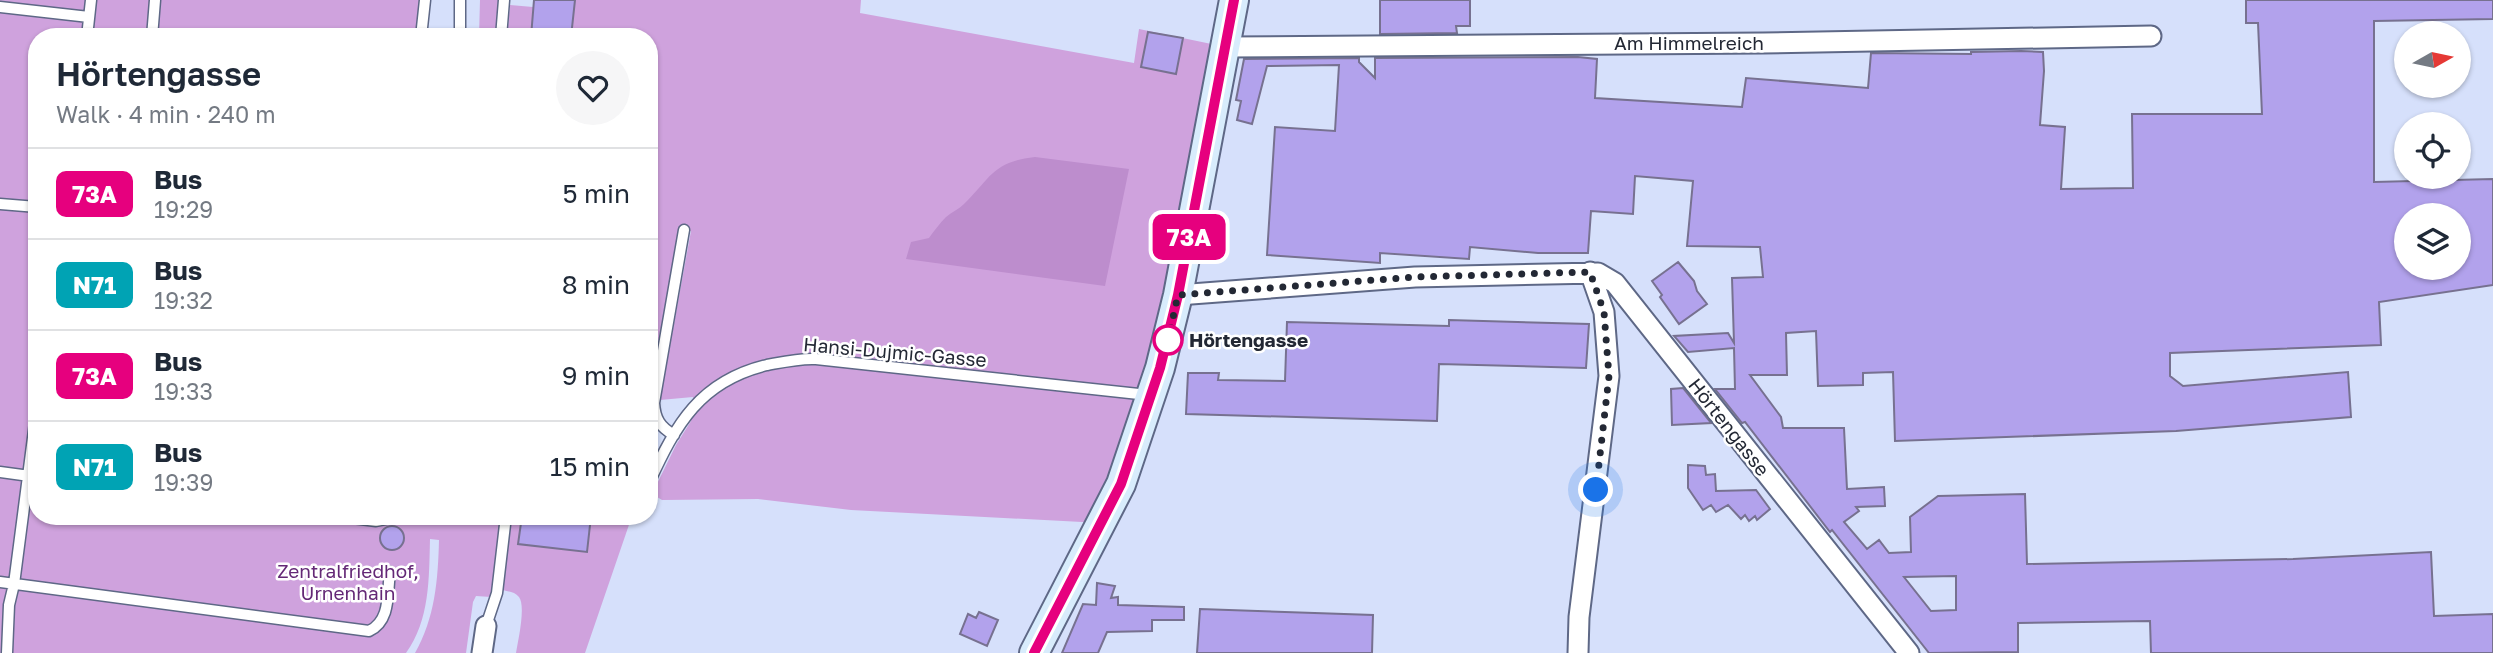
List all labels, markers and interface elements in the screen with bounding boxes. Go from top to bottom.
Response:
north arrow [2394,21,2471,98]
map controls [2394,21,2471,280]
street label: Am Himmelreich [1614,31,1764,54]
button: heart [556,51,630,125]
text: Hörtengasse [56,54,261,93]
text: Walk · 4 min · 240 m [56,100,276,128]
button: locate [2394,112,2471,189]
text: Bus [154,164,202,195]
text: 5 min [562,178,630,209]
text: 73A [72,179,117,208]
text: 19:29 [154,195,213,223]
button: layers [2394,203,2471,280]
line badge: 73A [1149,214,1229,260]
text: 73A [1167,222,1211,251]
text: Bus [154,255,202,286]
text: 8 min [562,269,630,300]
text: N71 [73,270,116,299]
text: 19:32 [154,286,213,314]
marker: Hörtengasse [1153,325,1183,355]
place label: Hörtengasse [1189,328,1308,351]
street label: Hansi-Dujmic-Gasse [802,332,988,371]
text: Bus [154,346,202,377]
text: 9 min [562,360,630,391]
text: 73A [72,361,117,390]
street label: Hörtengasse [1684,373,1775,480]
text: 19:33 [154,377,213,405]
text: Bus [154,437,202,468]
text: 15 min [550,451,630,482]
text: N71 [73,452,116,481]
text: 19:39 [154,468,213,496]
your location [1578,472,1613,507]
park label: Zentralfriedhof, Urnenhain [277,559,419,604]

